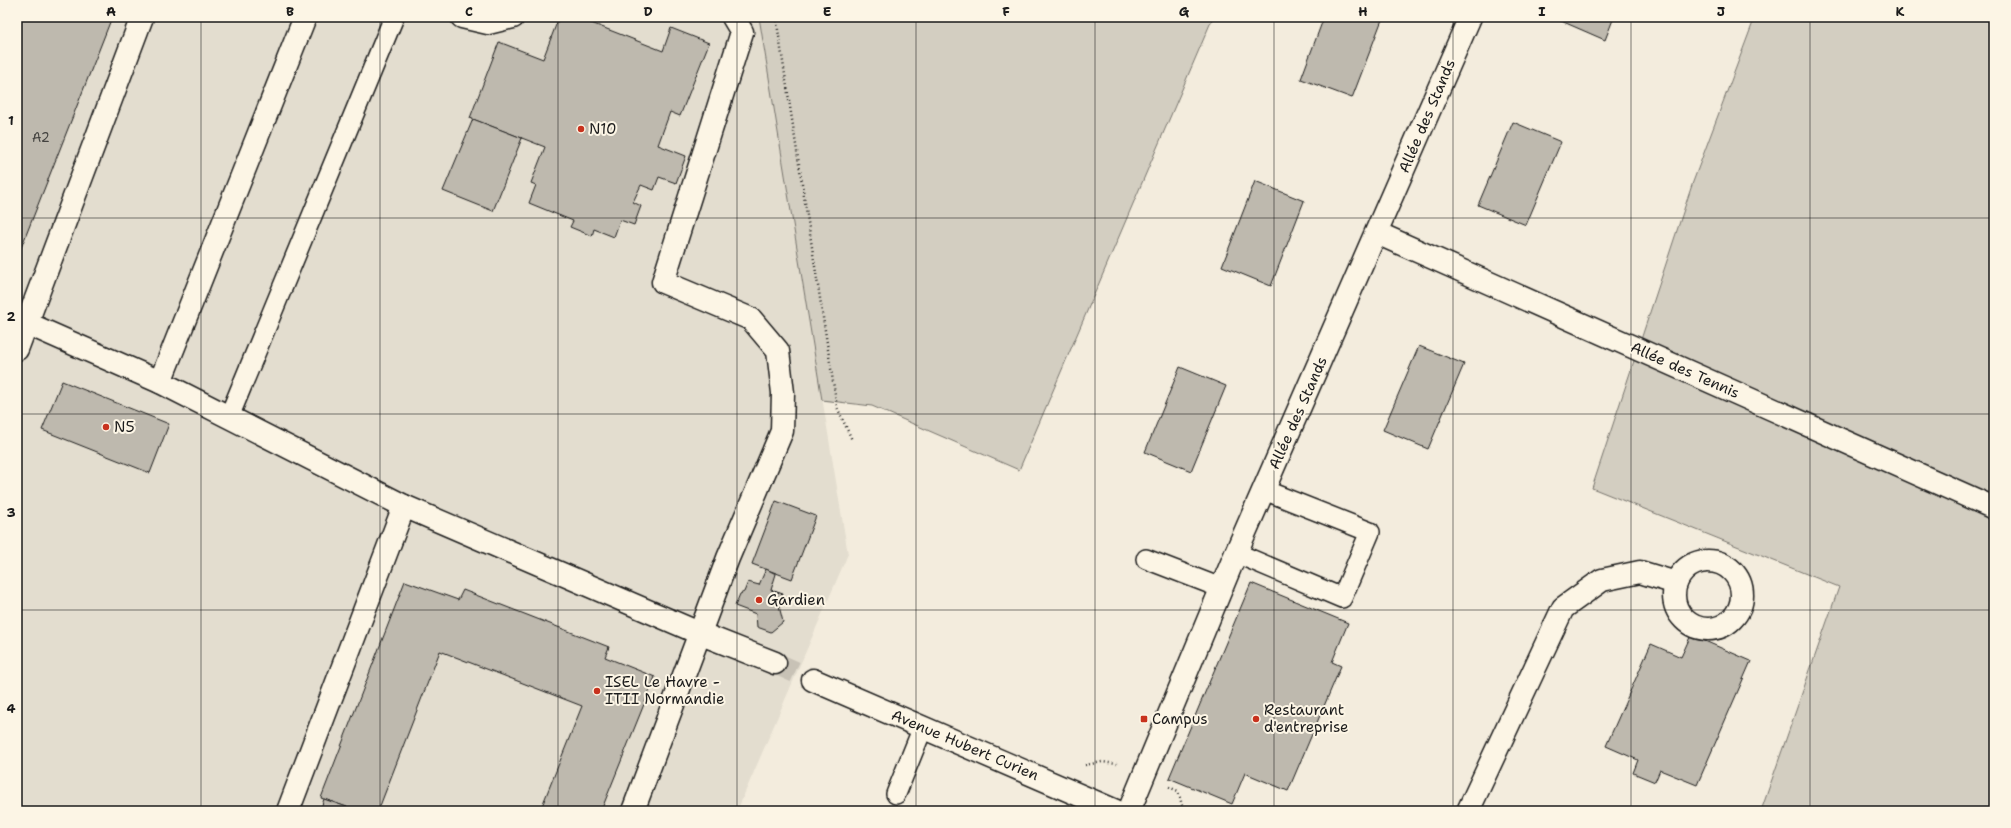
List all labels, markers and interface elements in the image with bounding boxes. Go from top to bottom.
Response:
text: A [106,3,116,20]
text: B [286,3,294,20]
text: C [465,3,473,20]
text: D [643,3,653,20]
text: E [823,3,832,20]
text: F [1002,3,1010,20]
text: G [1179,3,1190,20]
text: H [1358,3,1368,20]
text: I [1538,3,1546,20]
text: J [1717,3,1725,20]
text: K [1896,3,1905,20]
street label: Allée des Stands [1394,56,1460,176]
text: 1 [8,112,14,129]
place label: N10 [589,119,617,139]
marker: N10 [576,124,586,134]
house number: A2 [32,129,50,146]
text: 2 [6,308,16,325]
street label: Allée des Tennis [1627,337,1743,403]
street label: Allée des Stands [1264,353,1332,473]
place label: N5 [114,417,135,437]
marker: N5 [101,422,111,432]
text: 3 [6,504,16,521]
place label: Gardien [767,590,825,610]
marker: Gardien [754,595,764,605]
place label: ISEL Le Havre - ITII Normandie [605,672,724,709]
marker: ISEL Le Havre - ITII Normandie [592,686,602,696]
text: 4 [6,700,16,717]
place label: Restaurant d'entreprise [1264,700,1349,737]
street label: Avenue Hubert Curien [888,705,1042,785]
place label: Campus [1152,709,1208,729]
marker: Campus [1139,714,1149,724]
marker: Restaurant d'entreprise [1251,714,1261,724]

